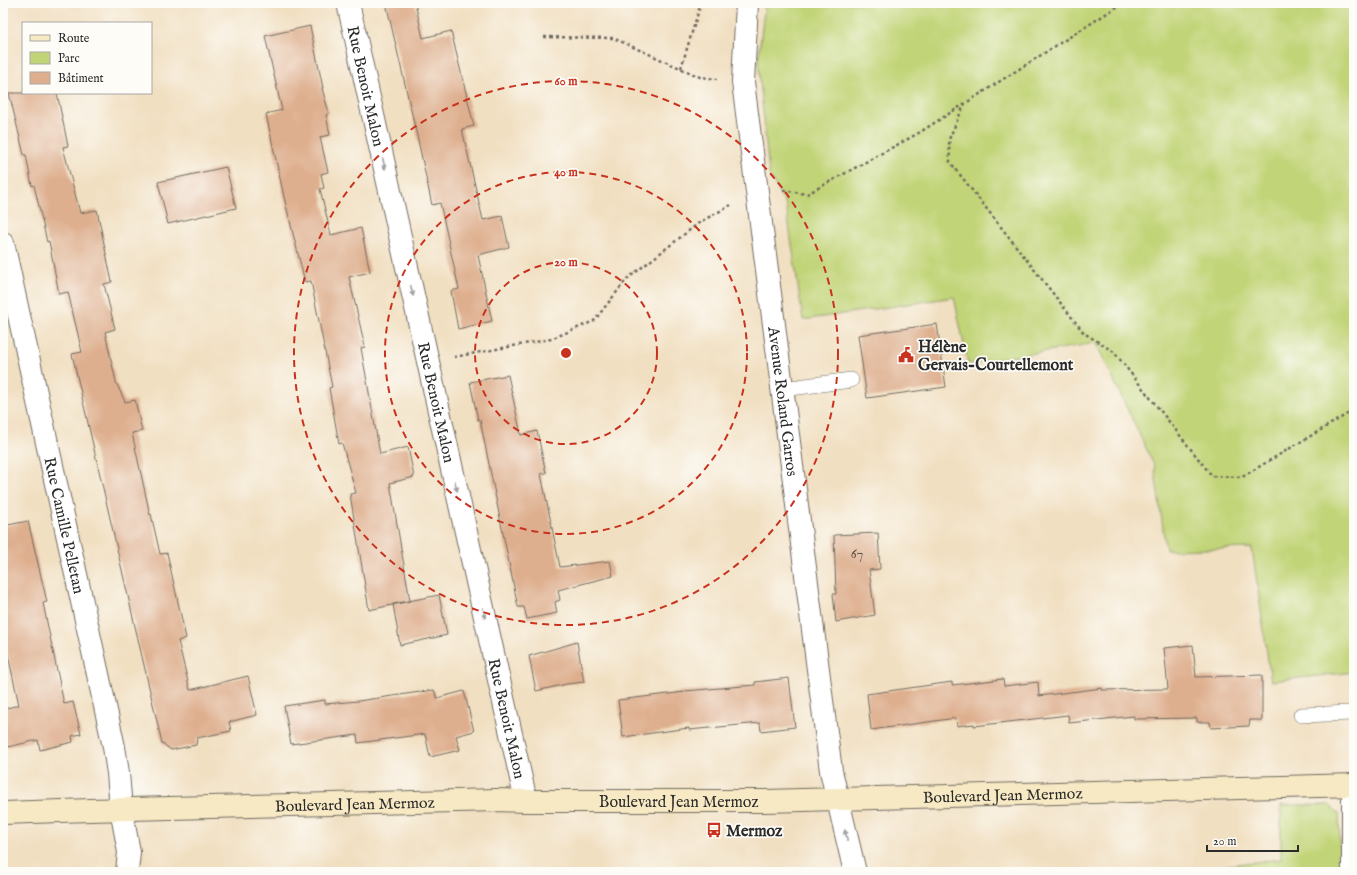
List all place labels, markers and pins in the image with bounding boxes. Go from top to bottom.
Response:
place label: Hélène Gervais-Courtellemont [918,338,1074,376]
centre of rings [559,346,573,360]
public building icon: Hélène Gervais-Courtellemont [897,346,915,364]
bus stop icon: Mermoz [705,821,723,839]
place label: Mermoz [726,822,783,842]

